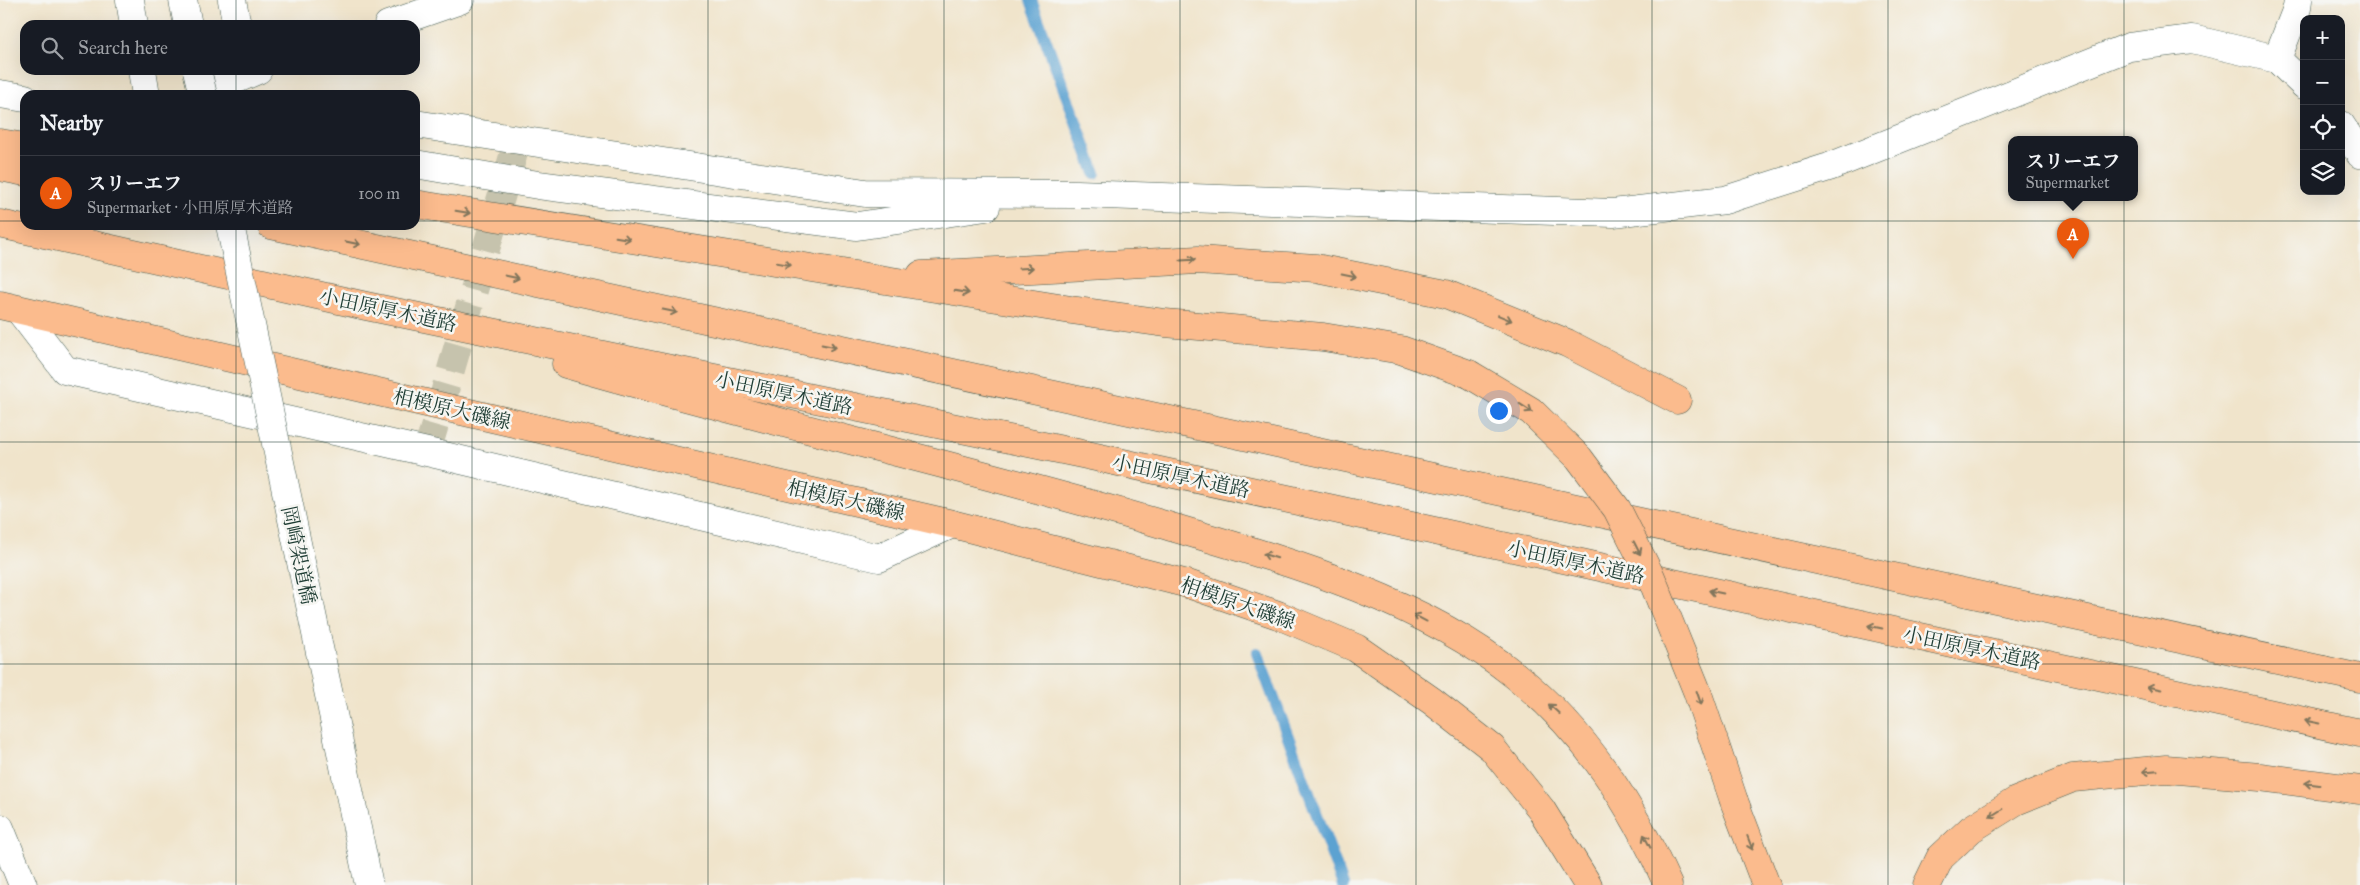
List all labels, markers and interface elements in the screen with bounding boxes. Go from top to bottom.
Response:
map controls [2300,15,2345,195]
button: + [2300,15,2345,60]
search box [20,20,420,75]
icon: search [38,34,66,62]
text: Search here [78,36,168,59]
button: − [2300,60,2345,105]
button: locate [2300,105,2345,150]
text: Nearby [40,110,103,136]
popup [2008,136,2138,201]
text: スリーエフ [2025,150,2121,173]
button: layers [2300,150,2345,195]
text: スリーエフ [87,172,182,195]
text: Supermarket [2025,173,2110,192]
text: A [51,184,61,203]
text: 100 m [358,184,400,203]
text: Supermarket · 小田原厚木道路 [87,198,294,217]
one-way arrow [455,207,471,217]
pin: A [2057,218,2089,259]
one-way arrow [615,233,631,243]
one-way arrow [344,238,360,248]
one-way arrow [1180,256,1196,265]
one-way arrow [776,259,792,269]
one-way arrow [1017,264,1033,273]
one-way arrow [1341,271,1357,280]
one-way arrow [503,273,519,282]
street label: 小田原厚木道路 [317,284,459,336]
one-way arrow [953,288,969,298]
one-way arrow [662,307,678,316]
one-way arrow [1497,314,1512,323]
one-way arrow [821,342,837,351]
street label: 小田原厚木道路 [713,367,855,419]
street label: 相模原大磯線 [391,384,513,434]
your location [1486,398,1512,424]
one-way arrow [1519,403,1533,414]
street label: 小田原厚木道路 [1110,450,1252,502]
street label: 相模原大磯線 [785,475,907,525]
street label: 岡崎架道橋 [277,504,321,606]
street label: 小田原厚木道路 [1505,536,1647,588]
one-way arrow [1633,540,1642,555]
one-way arrow [1262,551,1278,561]
street label: 相模原大磯線 [1177,572,1299,634]
one-way arrow [1709,587,1725,597]
one-way arrow [1413,613,1428,622]
one-way arrow [1868,622,1884,631]
street label: 小田原厚木道路 [1901,622,2043,674]
one-way arrow [2146,682,2162,692]
one-way arrow [1695,690,1704,705]
one-way arrow [1547,703,1560,715]
one-way arrow [2305,717,2321,726]
one-way arrow [2142,766,2158,776]
one-way arrow [2304,779,2320,789]
one-way arrow [1989,809,2003,819]
one-way arrow [1642,834,1651,849]
one-way arrow [1746,835,1755,850]

